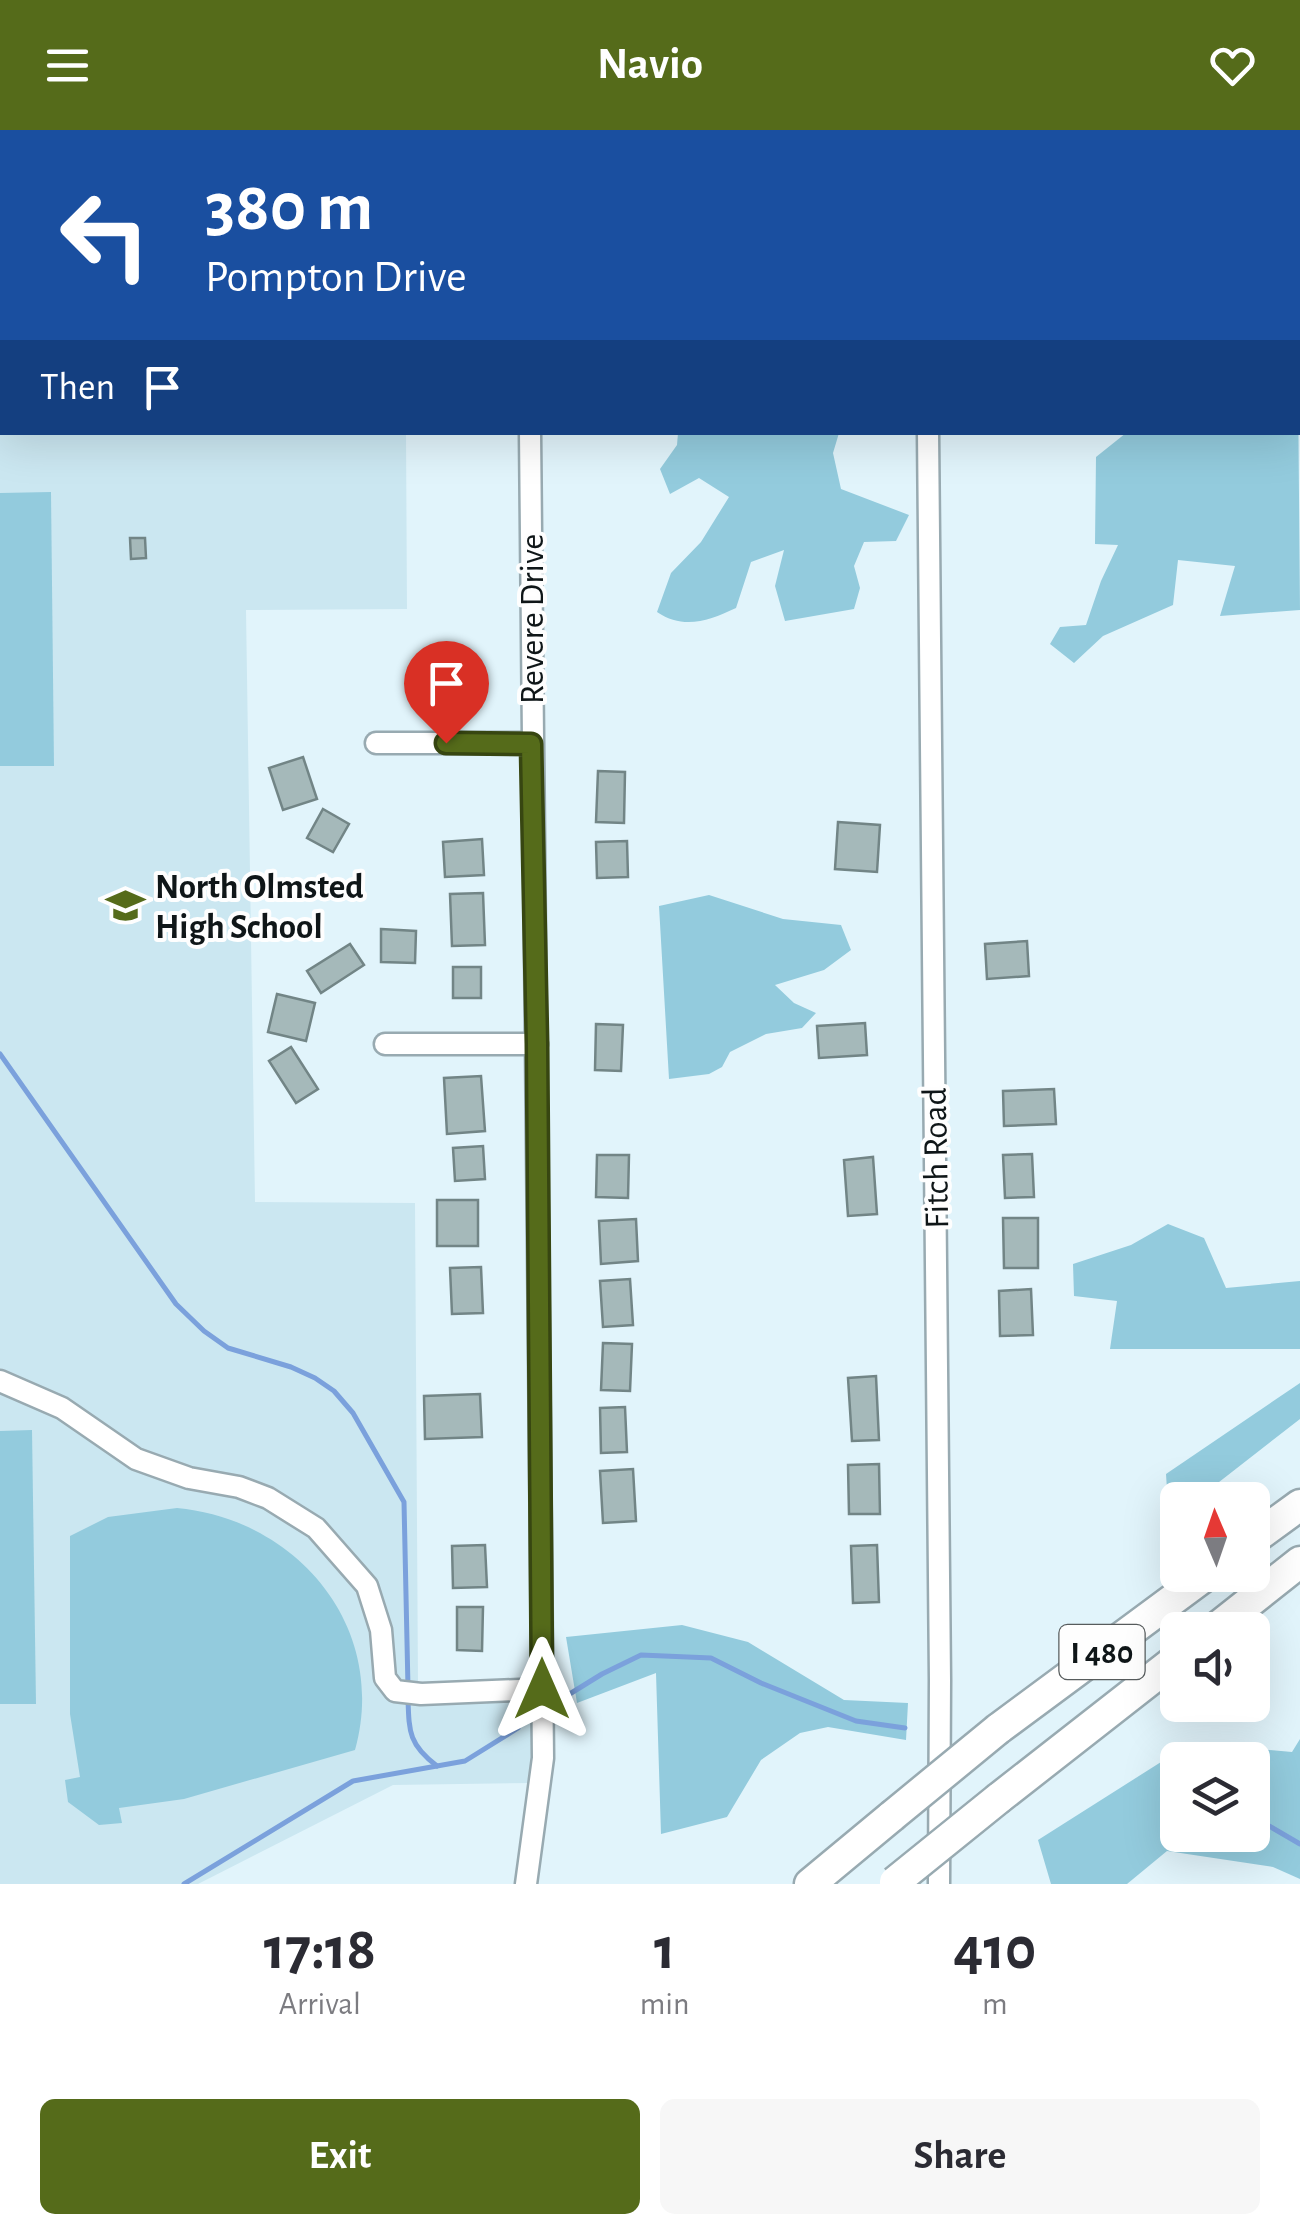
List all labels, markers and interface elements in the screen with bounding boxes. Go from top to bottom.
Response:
icon: menu [40,38,95,93]
icon: heart [1205,38,1260,93]
text: Navio [597,42,703,87]
icon: left [40,170,170,300]
text: 380 m [205,173,373,243]
text: Pompton Drive [205,255,467,300]
icon: arrive [135,360,190,415]
text: Then [40,369,115,407]
street label: Revere Drive [515,534,550,704]
pin [404,641,489,744]
icon: arrive [419,656,474,711]
place label: North Olmsted High School [155,870,364,945]
school or university icon: North Olmsted High School [104,885,146,927]
street label: Fitch Road [918,1087,955,1229]
north arrow [1160,1482,1270,1592]
map controls [1160,1482,1270,1852]
button: sound [1160,1612,1270,1722]
road number: I 480 [1060,1625,1144,1679]
position arrow [490,1637,594,1741]
button: layers [1160,1742,1270,1852]
text: 17:18 [264,1920,376,1980]
text: 1 [654,1920,676,1980]
text: 410 [953,1920,1036,1980]
text: Arrival [279,1988,361,2020]
text: min [640,1988,690,2020]
text: m [982,1988,1008,2020]
button: Exit [40,2099,640,2214]
button: Share [660,2099,1260,2214]

